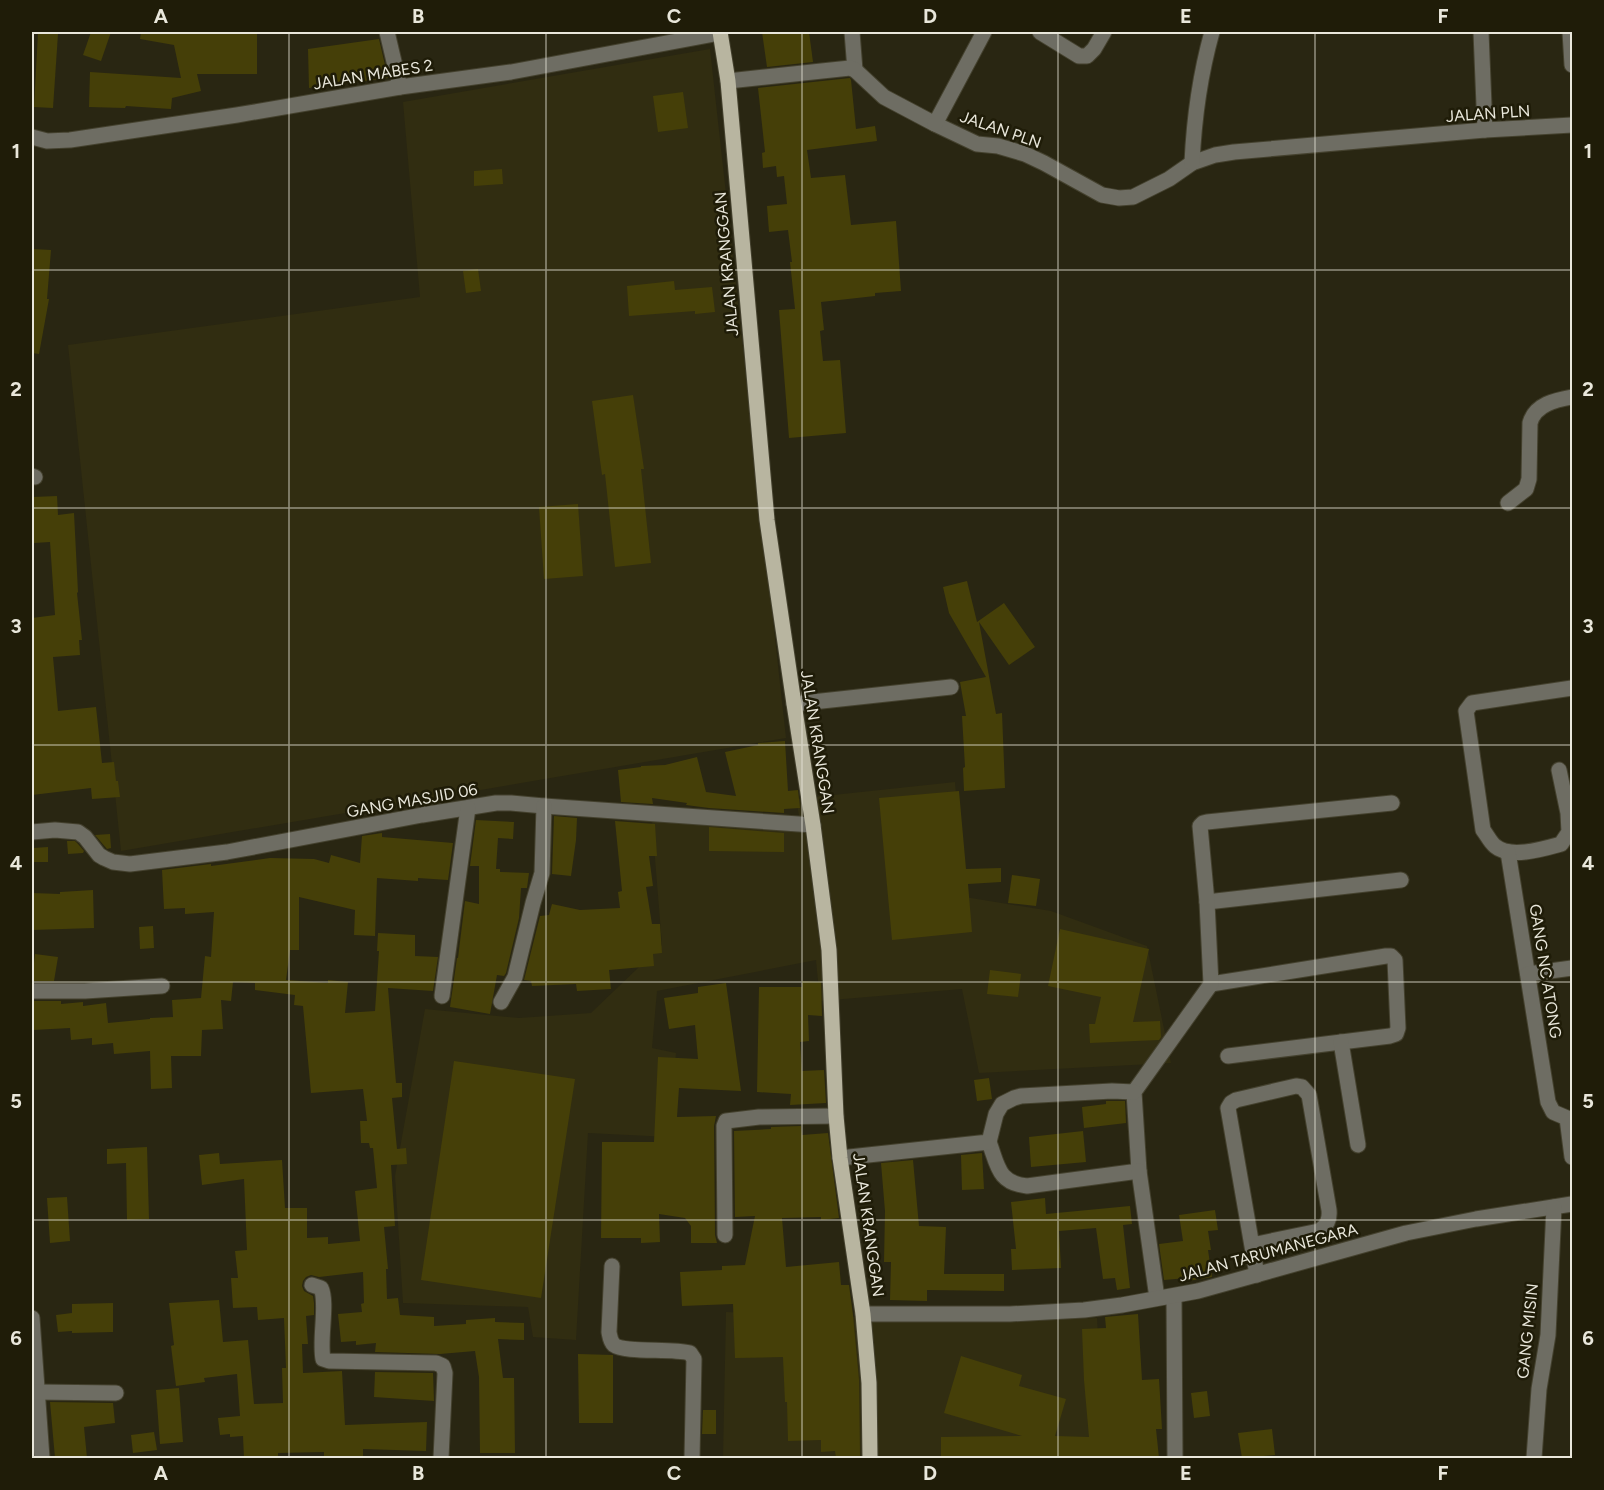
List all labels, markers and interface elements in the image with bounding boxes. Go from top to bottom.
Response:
text: A [154,4,169,28]
text: B [412,4,424,28]
text: C [667,4,681,28]
text: D [923,4,937,28]
text: E [1180,4,1192,28]
text: F [1437,4,1449,28]
street label: JALAN MABES 2 [312,56,434,93]
street label: JALAN PLN [1445,101,1531,126]
street label: JALAN PLN [958,107,1044,152]
text: 1 [12,139,20,163]
text: 1 [1584,139,1592,163]
street label: JALAN KRANGGAN [711,191,742,337]
text: 2 [10,377,22,401]
text: 2 [1582,377,1594,401]
text: 3 [10,614,22,638]
text: 3 [1582,614,1594,638]
street label: JALAN KRANGGAN [797,669,838,815]
street label: GANG MASJID 06 [345,780,479,821]
text: 4 [10,851,23,875]
text: 4 [1582,851,1595,875]
street label: GANG NC ATONG [1526,903,1566,1040]
text: 5 [10,1089,22,1113]
text: 5 [1582,1089,1594,1113]
street label: JALAN KRANGGAN [849,1152,888,1298]
street label: JALAN TARUMANEGARA [1177,1219,1360,1286]
street label: GANG MISIN [1513,1282,1542,1380]
text: 6 [10,1326,22,1350]
text: 6 [1582,1326,1594,1350]
text: A [154,1461,169,1485]
text: B [412,1461,424,1485]
text: C [667,1461,681,1485]
text: D [923,1461,937,1485]
text: E [1180,1461,1192,1485]
text: F [1437,1461,1449,1485]

